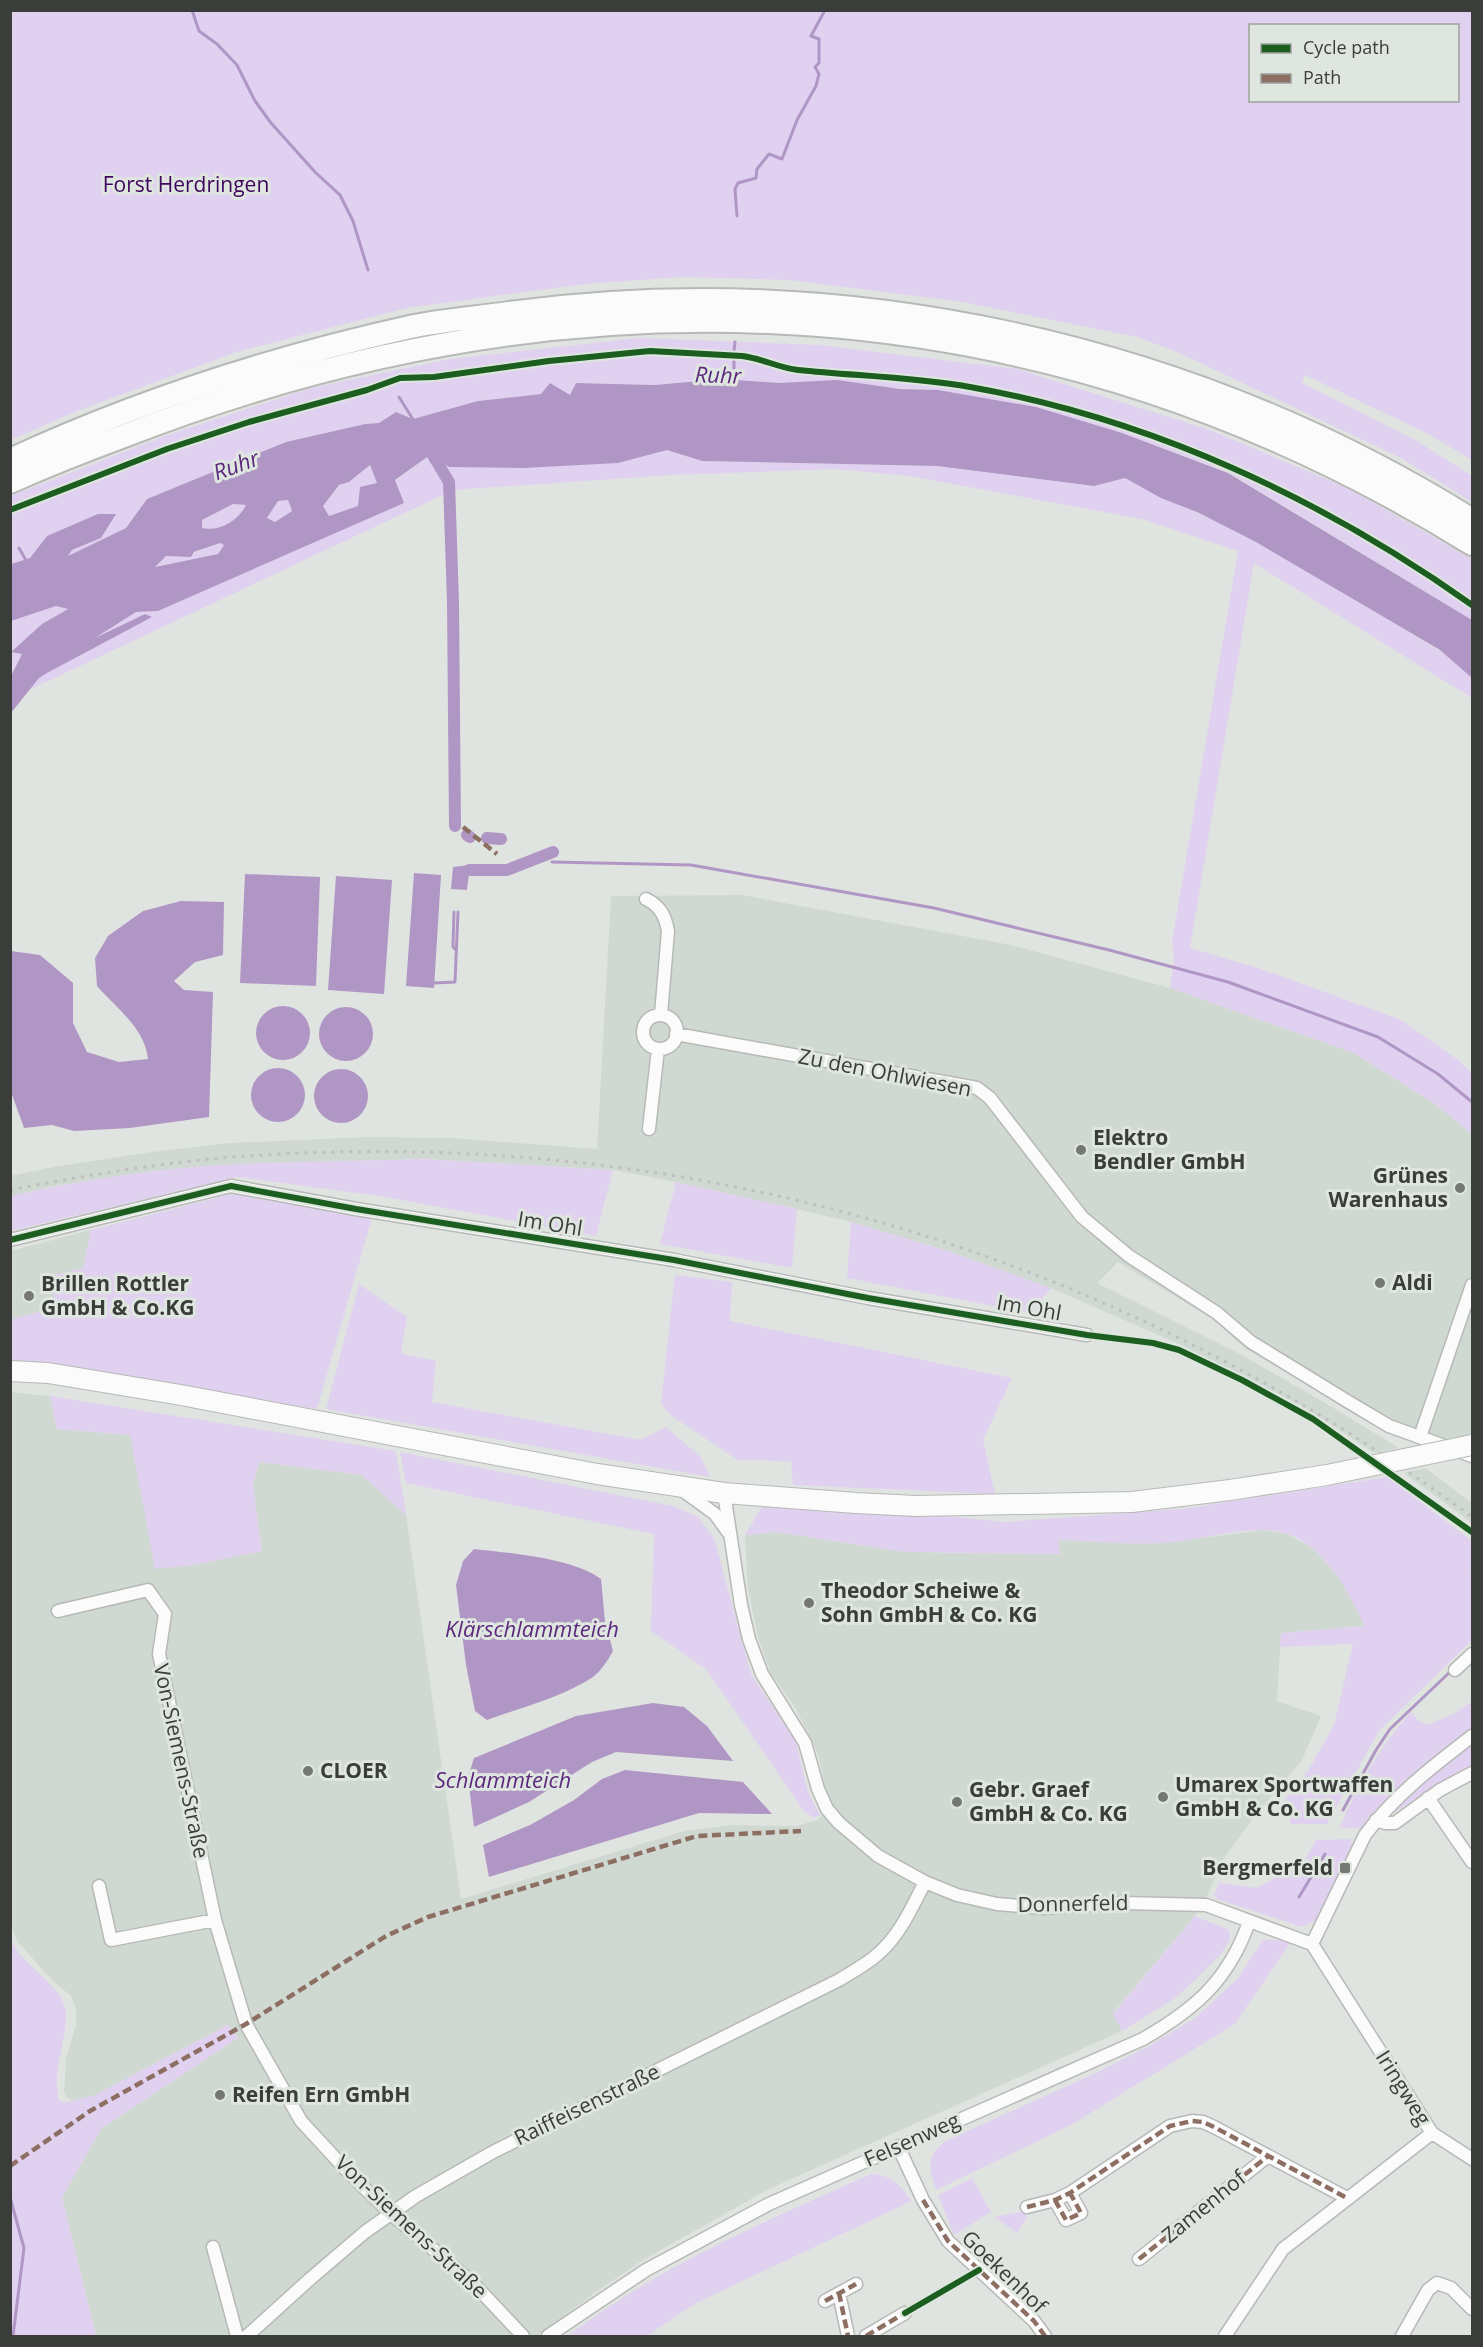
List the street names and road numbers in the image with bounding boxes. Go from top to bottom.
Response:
street label: Zu den Ohlwiesen [796,1041,974,1103]
street label: Im Ohl [516,1204,585,1242]
street label: Im Ohl [995,1288,1064,1326]
street label: Von-Siemens-Straße [148,1661,216,1861]
street label: Donnerfeld [1017,1888,1129,1918]
street label: Iringweg [1370,2045,1438,2130]
street label: Raiffeisenstraße [509,2057,664,2151]
street label: Felsenweg [859,2106,964,2173]
street label: Von-Siemens-Straße [330,2148,494,2304]
street label: Zamenhof [1156,2163,1253,2249]
street label: Goekenhof [956,2224,1055,2320]

